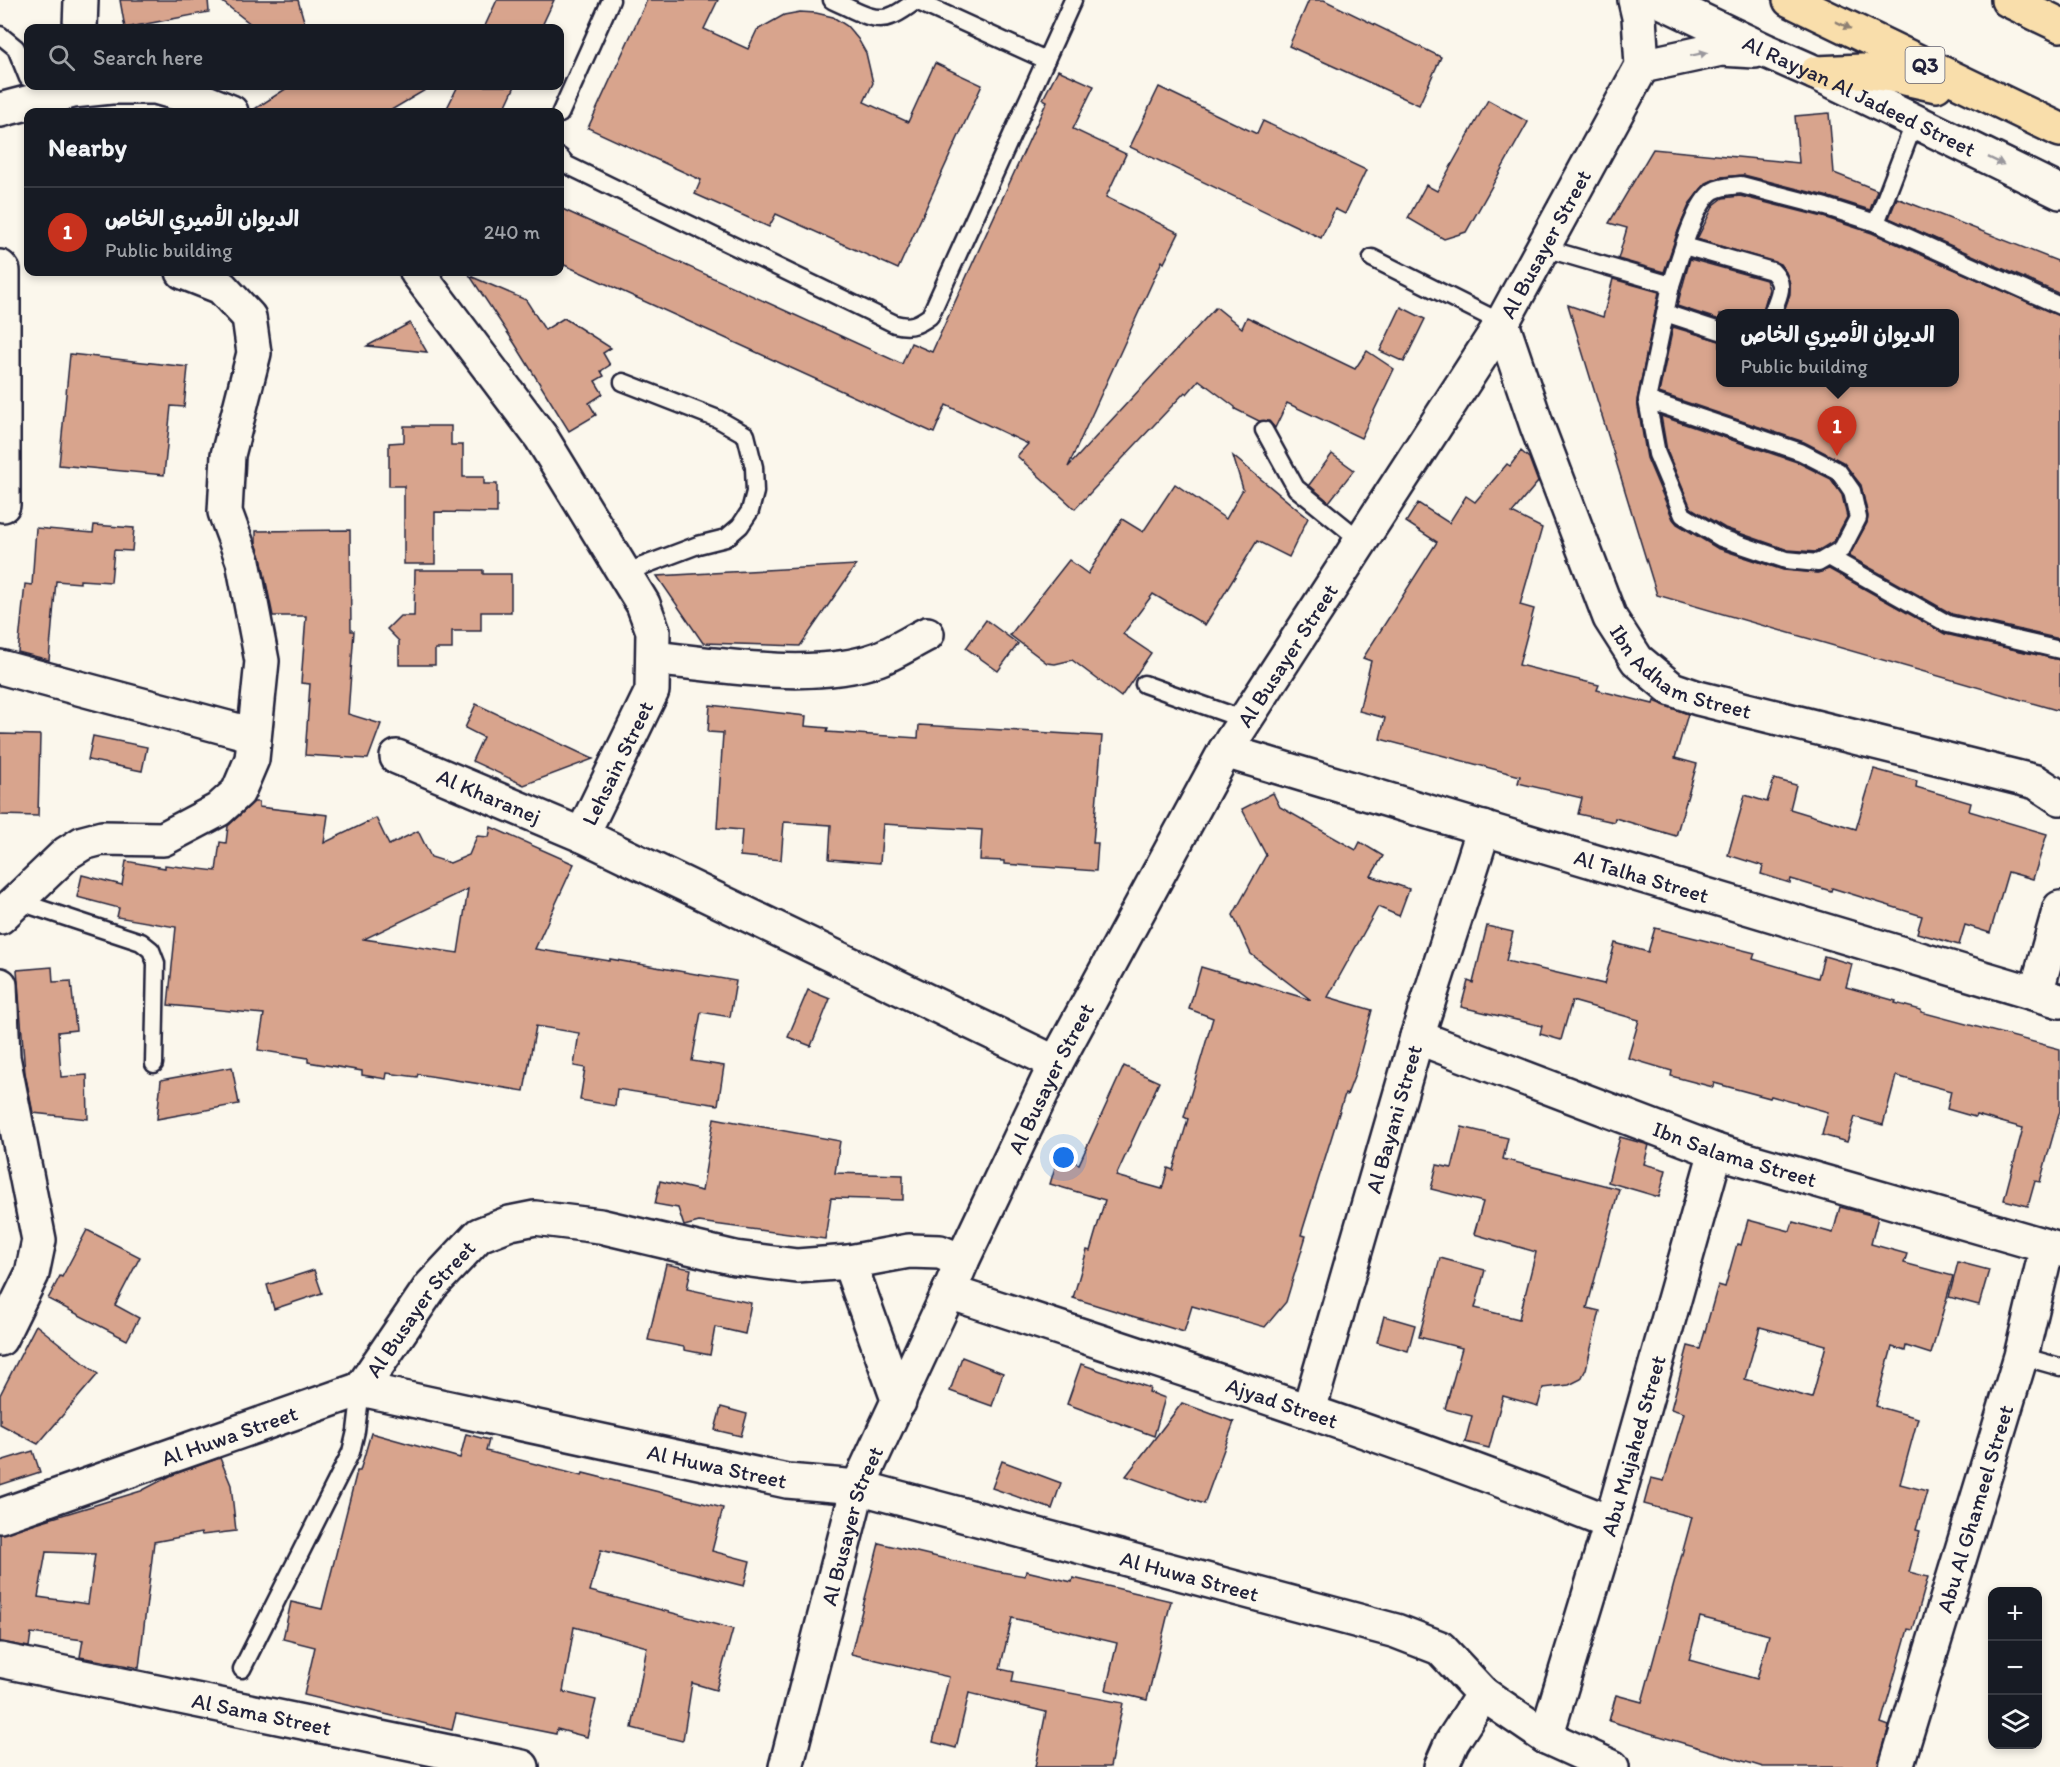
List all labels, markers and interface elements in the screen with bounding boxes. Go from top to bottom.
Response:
one-way arrow [1835,21,1852,30]
search box [24,24,564,90]
street label: Al Rayyan Al Jadeed Street [1738,29,1980,163]
icon: search [45,41,78,74]
text: Search here [93,44,203,71]
road number: Q3 [1906,47,1944,83]
one-way arrow [1690,48,1709,58]
text: Nearby [48,131,127,163]
one-way arrow [1988,157,2005,166]
street label: Al Busayer Street [1494,165,1597,323]
text: الديوان الأميري الخاص [105,205,299,232]
text: 1 [63,220,72,244]
text: 240 m [484,220,540,244]
text: Public building [105,238,232,262]
popup [1716,309,1959,387]
text: الديوان الأميري الخاص [1740,321,1935,348]
text: Public building [1740,354,1868,378]
pin: 1 [1818,406,1856,456]
street label: Al Busayer Street [1231,579,1344,732]
street label: Ibn Adham Street [1604,620,1754,725]
street label: Lehsain Street [576,697,659,830]
street label: Al Kharanej [433,762,545,830]
street label: Al Talha Street [1571,843,1712,909]
street label: Al Busayer Street [1002,998,1100,1158]
street label: Al Bayani Street [1359,1042,1428,1196]
street label: Ibn Salama Street [1649,1115,1820,1193]
your location [1049,1143,1078,1172]
street label: Al Busayer Street [360,1235,481,1383]
street label: Abu Mujahed Street [1595,1352,1672,1540]
street label: Ajyad Street [1223,1371,1342,1435]
street label: Al Huwa Street [158,1400,301,1472]
street label: Abu Al Ghameel Street [1931,1402,2019,1616]
street label: Al Huwa Street [645,1438,789,1495]
street label: Al Busayer Street [815,1442,889,1609]
street label: Al Huwa Street [1117,1545,1262,1608]
map controls [1988,1587,2042,1749]
button: + [1988,1587,2042,1641]
button: − [1988,1641,2042,1695]
street label: Al Sama Street [190,1687,333,1742]
button: layers [1988,1695,2042,1749]

